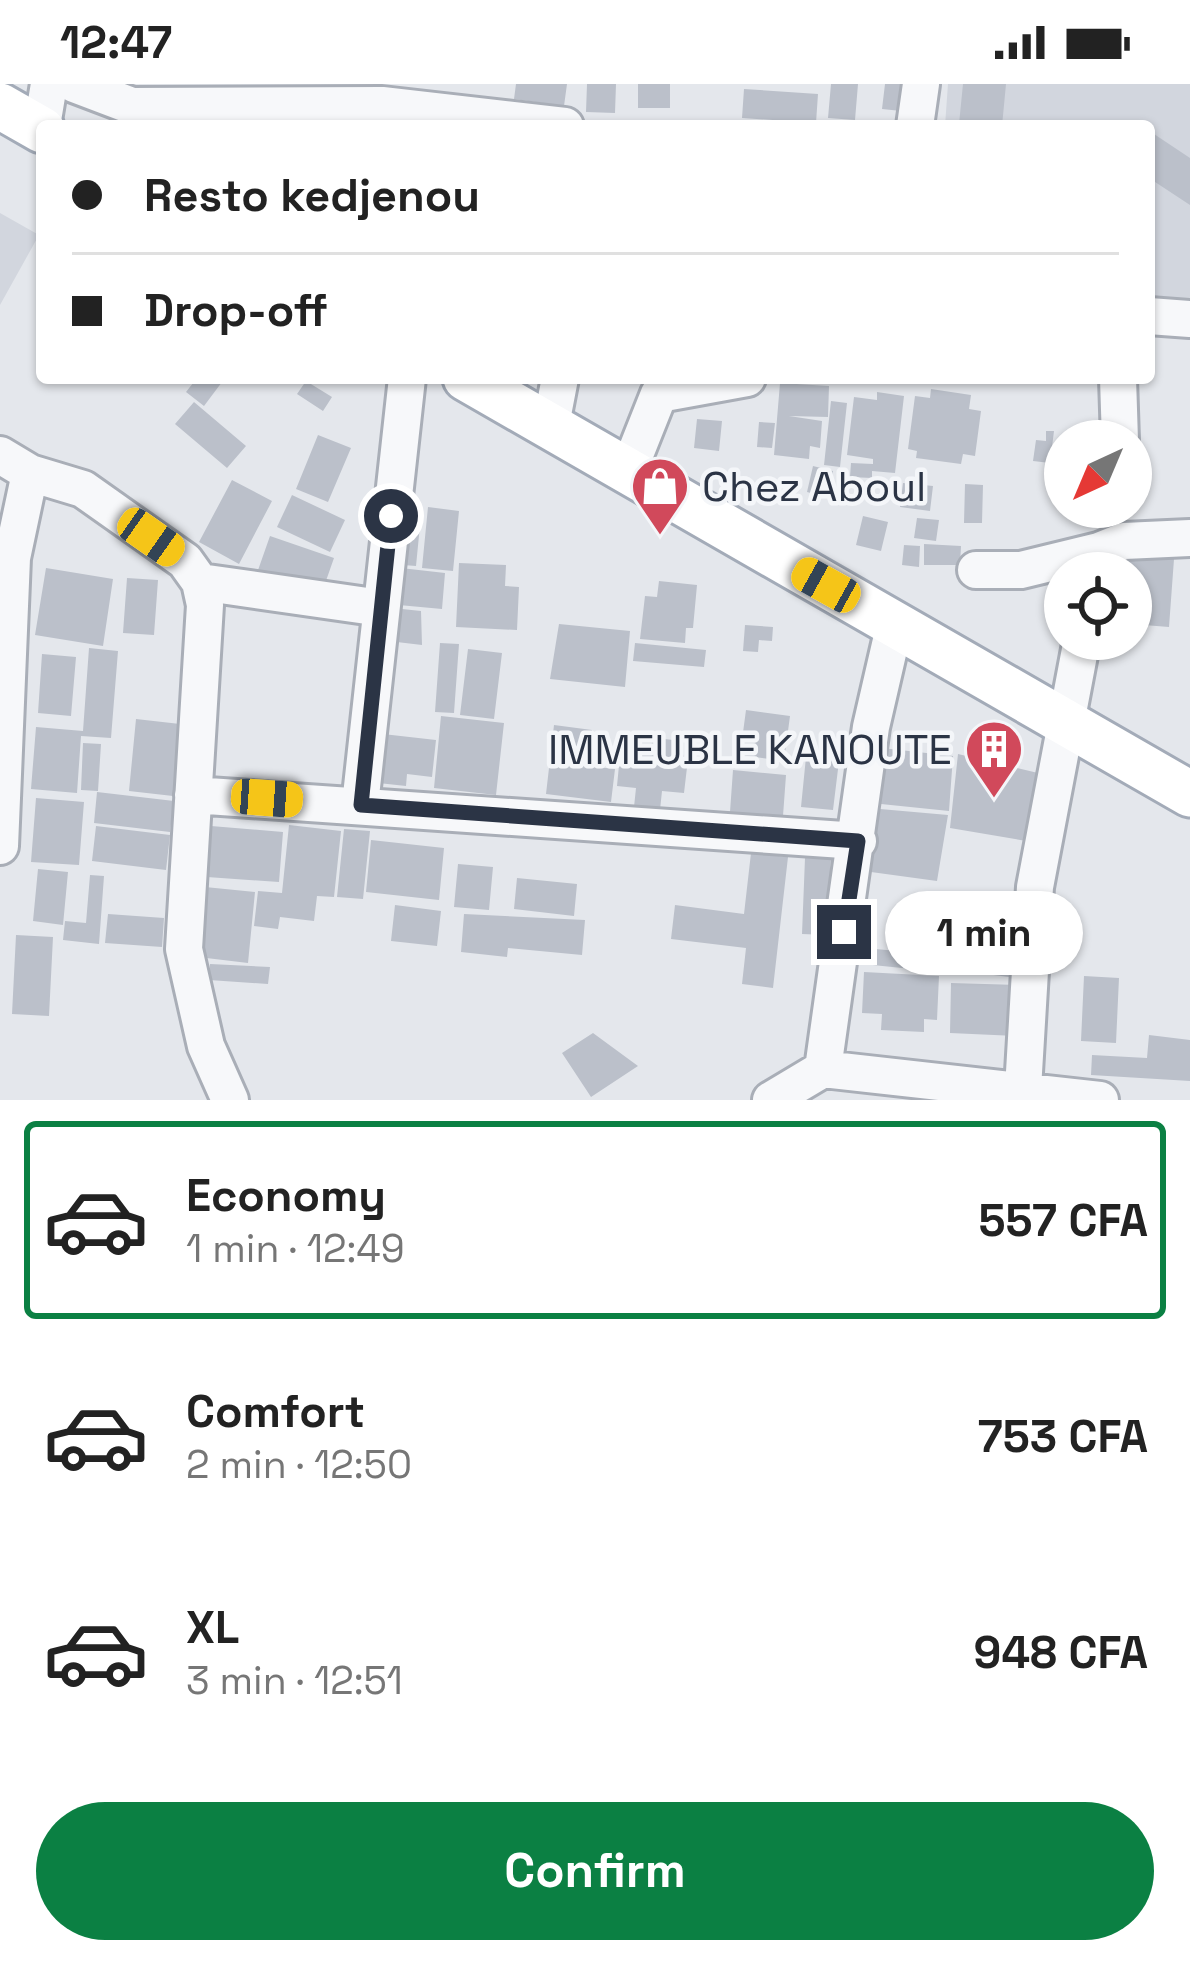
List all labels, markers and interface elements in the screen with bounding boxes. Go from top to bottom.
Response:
text: 12:47 [60,14,172,71]
text: Resto kedjenou [144,167,480,224]
text: Drop-off [144,282,328,339]
north arrow [1044,420,1152,528]
map controls [1044,420,1152,660]
shop icon: Chez Aboul [629,455,691,537]
place label: Chez Aboul [702,460,926,513]
route start [364,489,418,543]
car [111,502,191,572]
car [786,552,866,618]
button: locate [1044,552,1152,660]
building icon: IMMEUBLE KANOUTE [963,718,1025,800]
place label: IMMEUBLE KANOUTE [548,723,952,776]
car [230,778,304,818]
callout: 1 min [886,890,1084,974]
route end [817,905,871,959]
text: 1 min [936,908,1032,957]
icon: car [42,1166,150,1274]
text: Economy [186,1167,386,1224]
text: 557 CFA [979,1192,1148,1249]
text: 1 min · 12:49 [186,1224,405,1273]
icon: car [42,1382,150,1490]
text: Comfort [186,1383,365,1440]
text: 753 CFA [978,1408,1148,1465]
text: 2 min · 12:50 [186,1440,412,1489]
icon: car [42,1598,150,1706]
text: XL [186,1599,239,1656]
text: 948 CFA [974,1624,1148,1681]
text: 3 min · 12:51 [186,1656,403,1705]
button: Confirm [36,1802,1154,1940]

